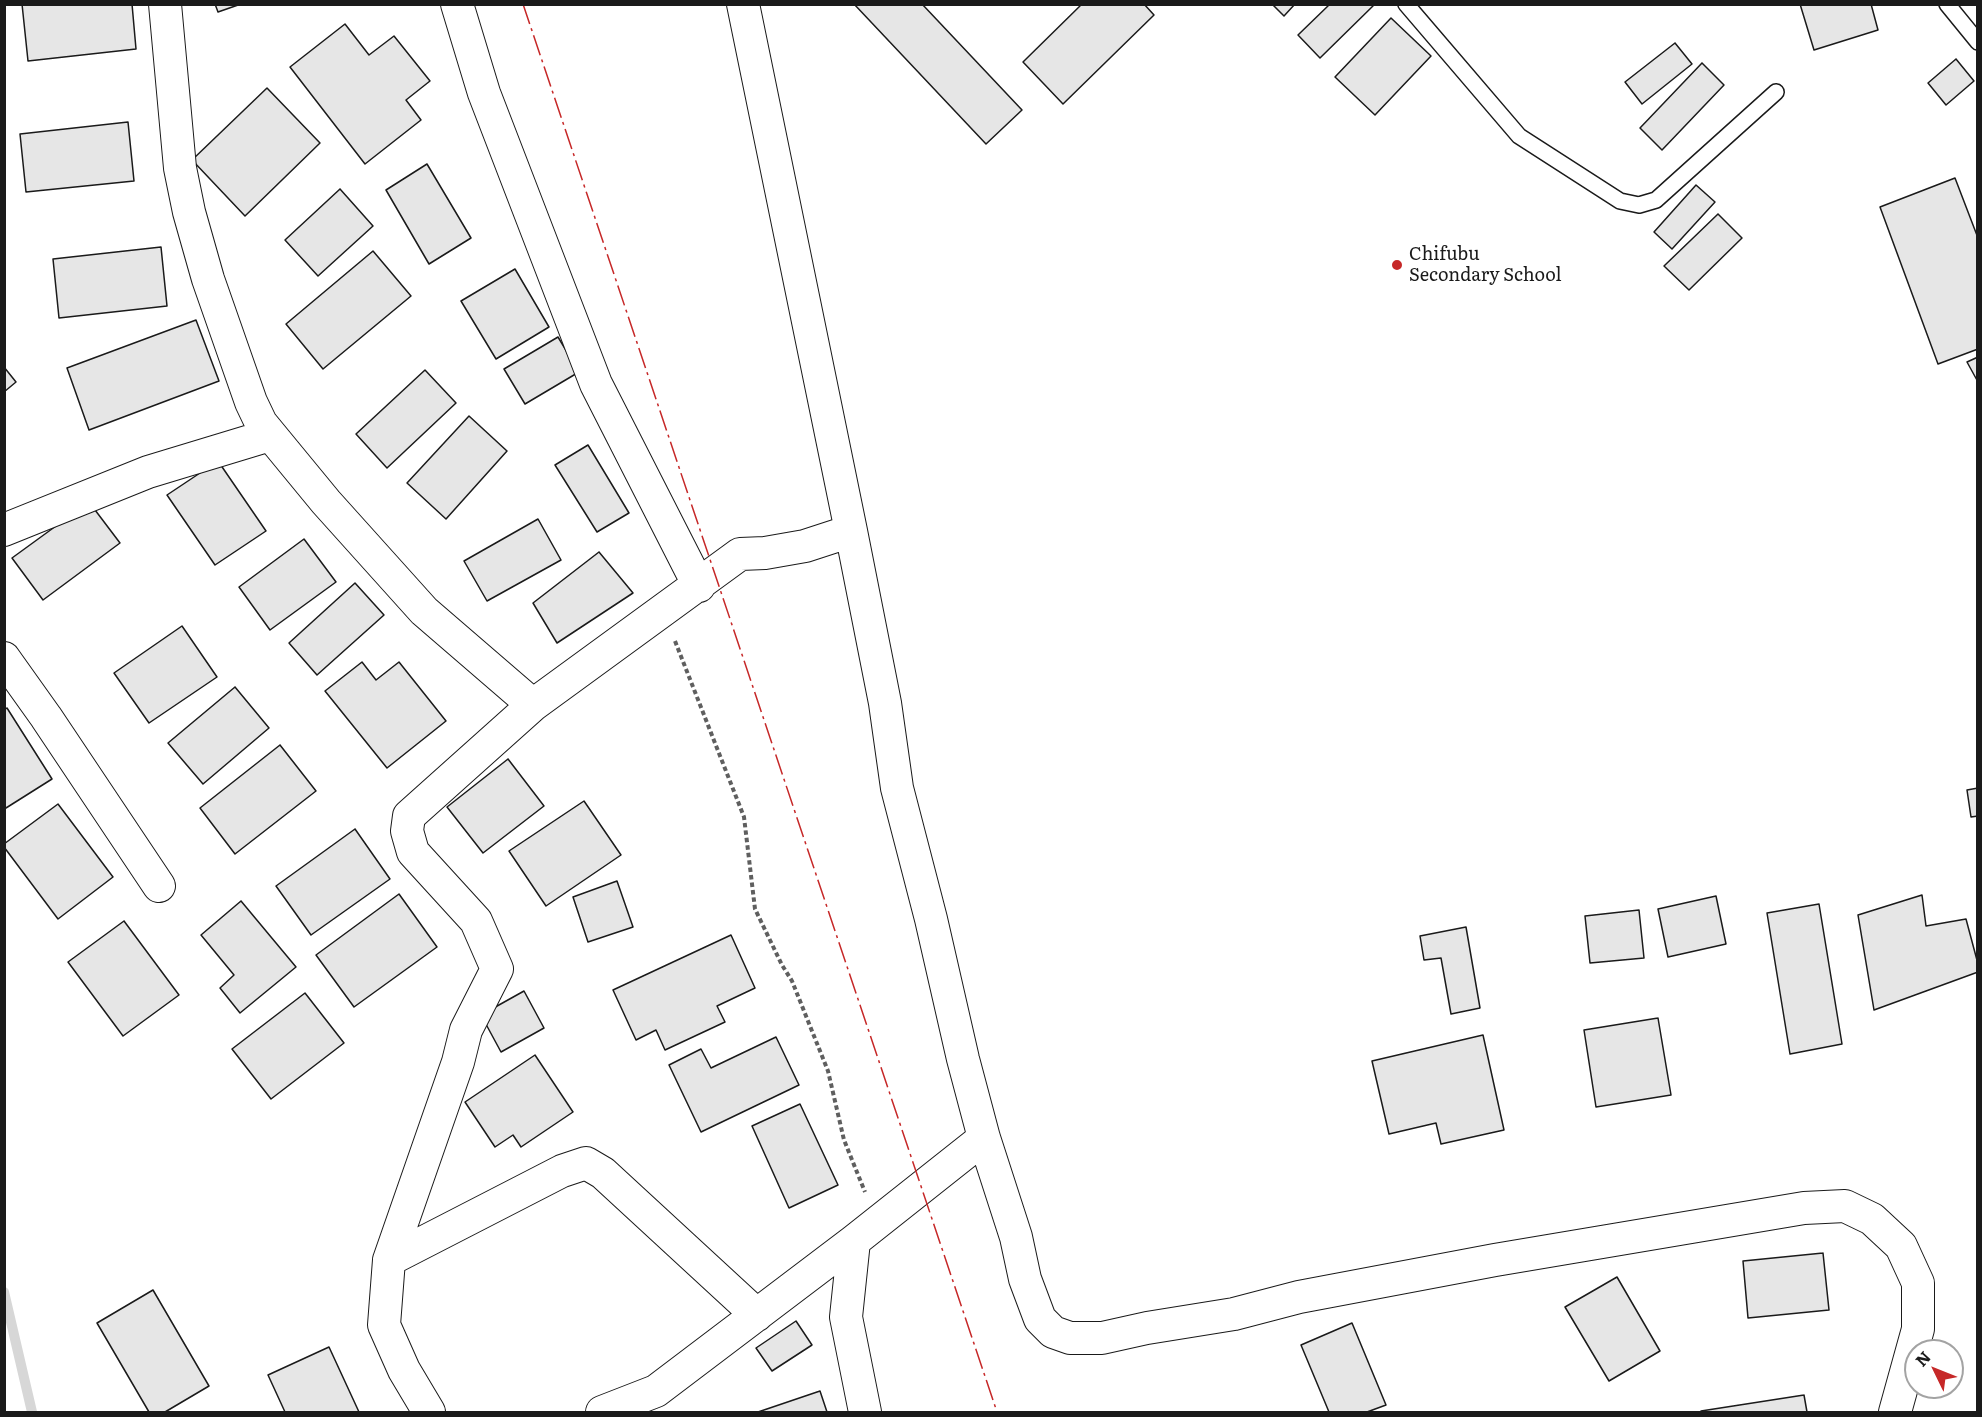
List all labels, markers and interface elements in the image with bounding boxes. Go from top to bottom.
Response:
place label: Chifubu Secondary School [1409,244,1561,286]
marker: Chifubu Secondary School [1390,258,1404,272]
north arrow [1904,1339,1964,1399]
text: N [1909,1345,1936,1371]

